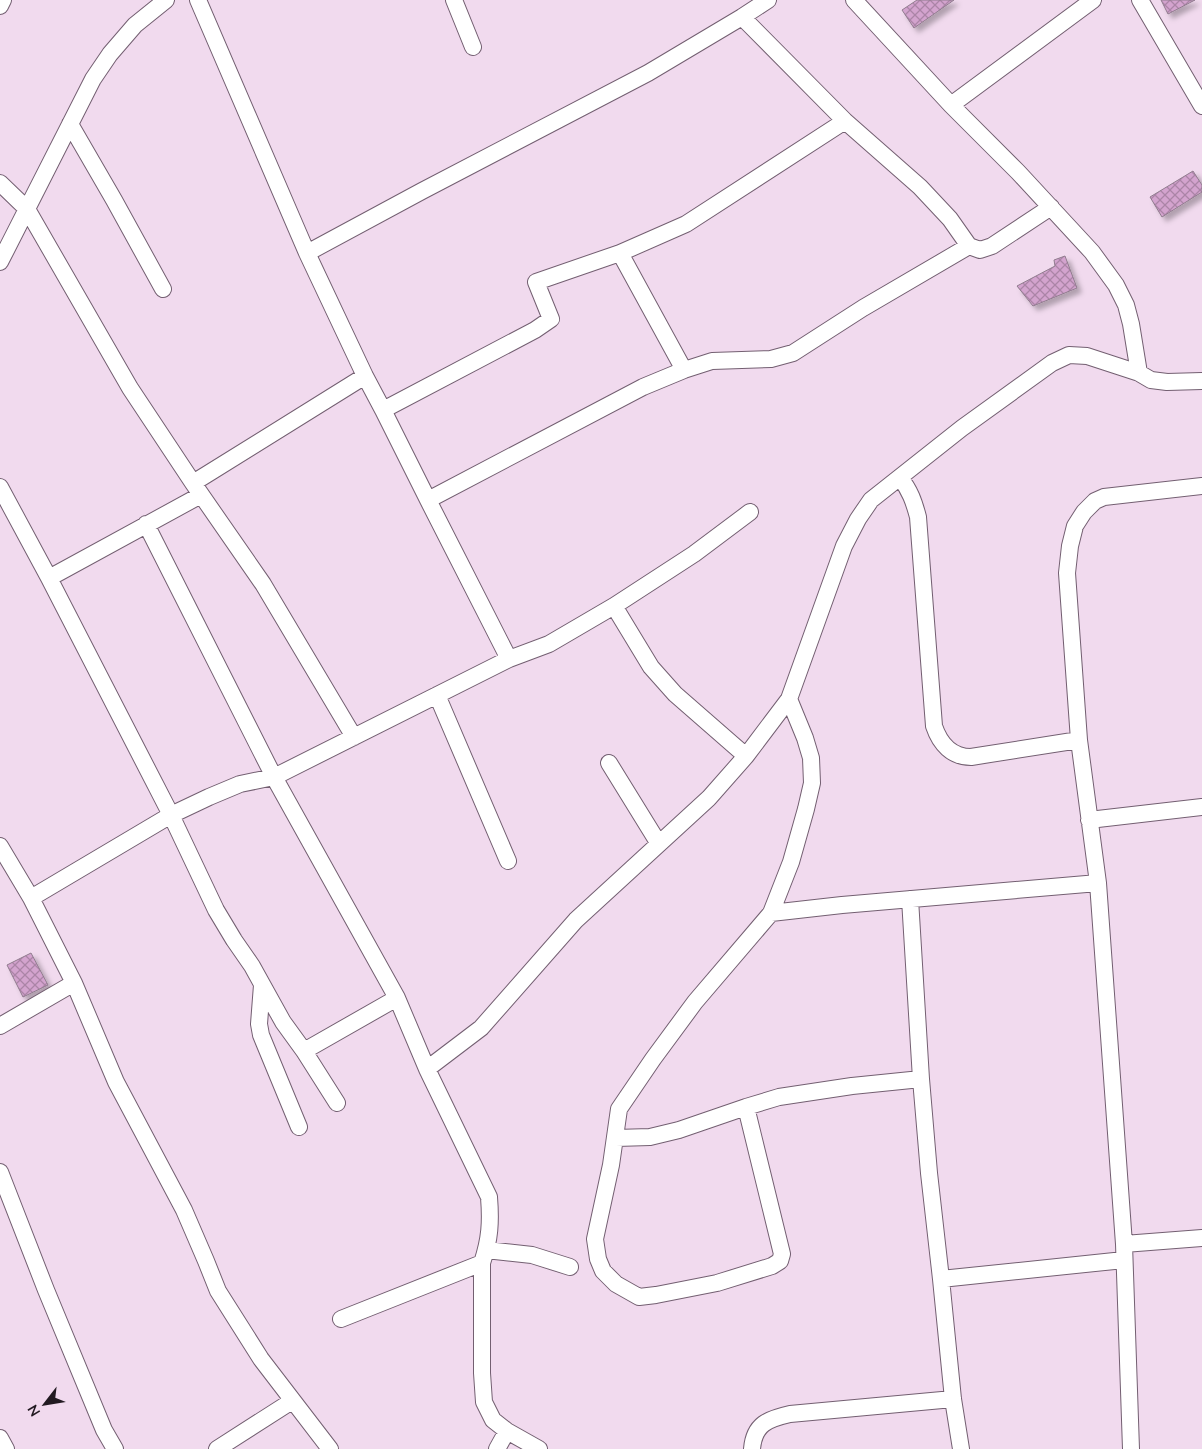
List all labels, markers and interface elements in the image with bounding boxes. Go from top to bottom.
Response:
north arrow [20,1379,70,1429]
text: N [23,1401,45,1420]

